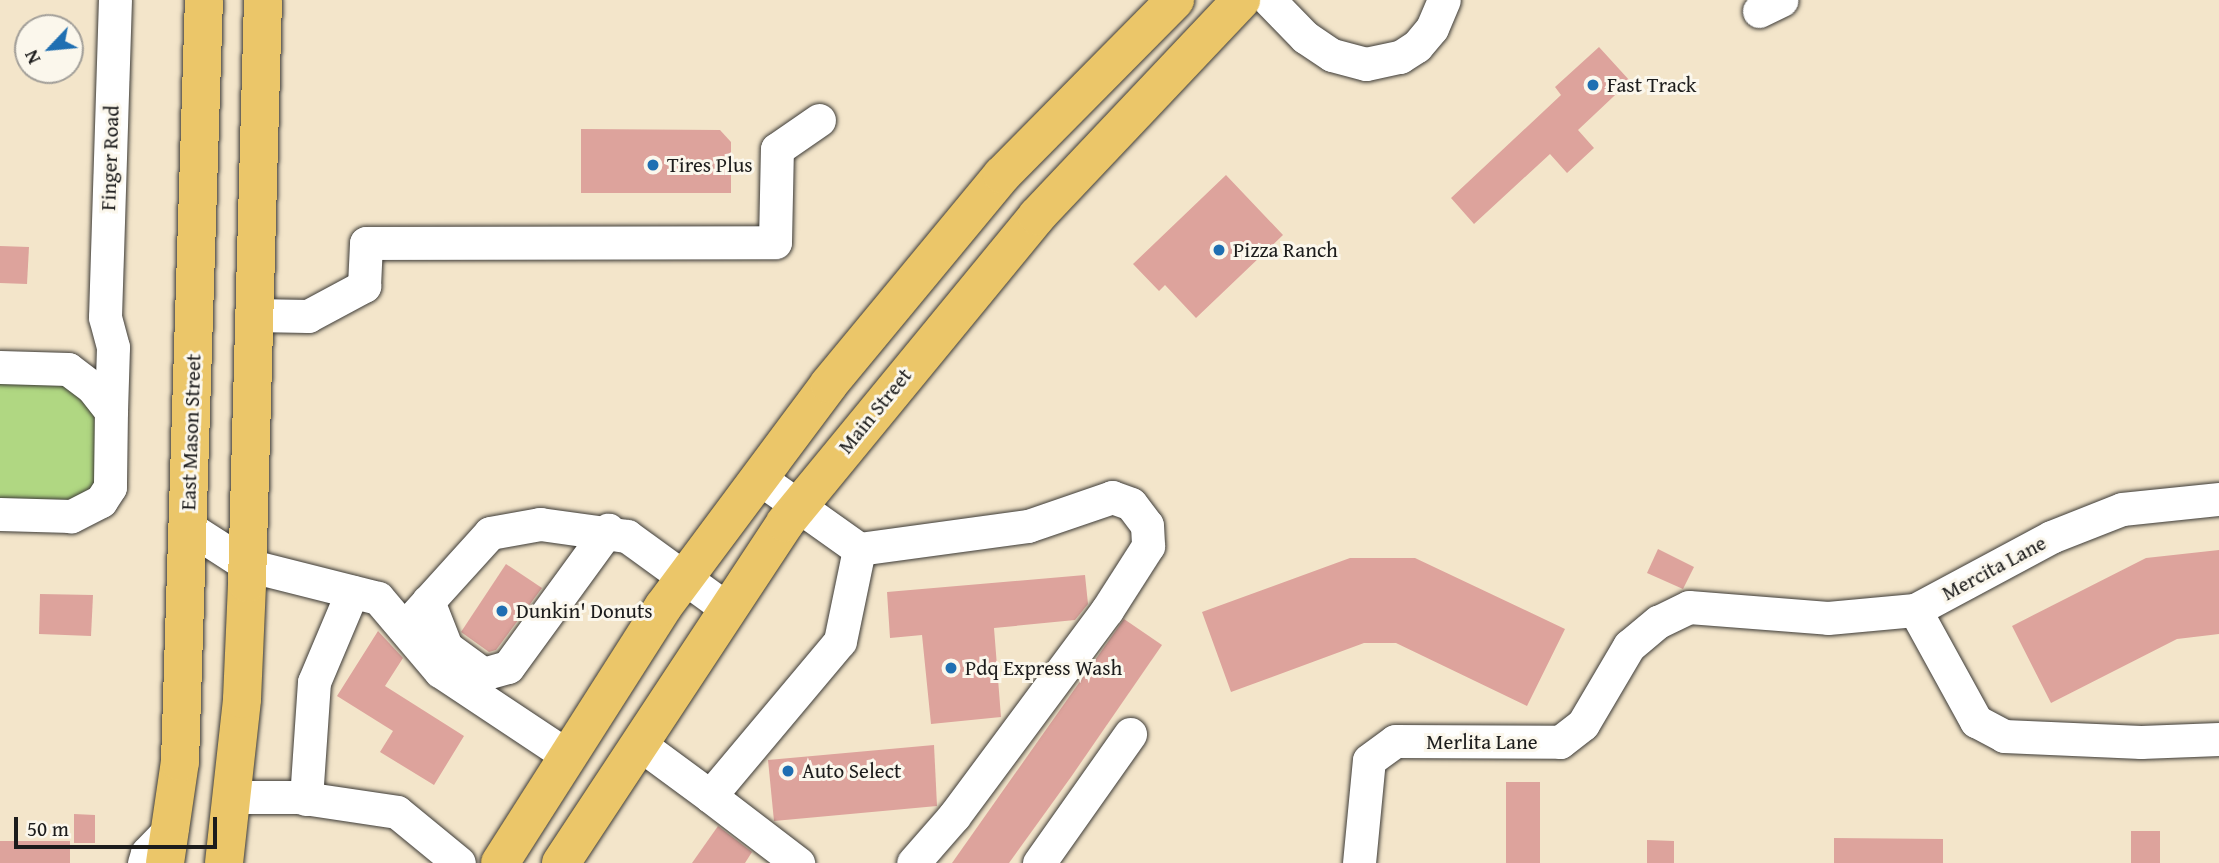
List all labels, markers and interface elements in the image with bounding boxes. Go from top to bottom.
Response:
north arrow [14,14,84,84]
text: N [17,45,47,69]
place label: Fast Track [1607,72,1697,98]
marker: Fast Track [1585,77,1601,93]
street label: Finger Road [96,105,124,211]
place label: Tires Plus [667,152,753,178]
marker: Tires Plus [645,157,661,173]
place label: Pizza Ranch [1233,237,1338,263]
marker: Pizza Ranch [1211,242,1227,258]
street label: East Mason Street [176,353,206,511]
street label: Main Street [833,363,917,459]
street label: Mercita Lane [1938,530,2050,606]
place label: Dunkin' Donuts [516,598,653,624]
marker: Dunkin' Donuts [494,603,510,619]
place label: Pdq Express Wash [965,655,1122,681]
marker: Pdq Express Wash [943,660,959,676]
street label: Merlita Lane [1426,729,1538,755]
place label: Auto Select [802,758,901,784]
marker: Auto Select [780,763,796,779]
scale bar [18,804,220,848]
text: 50 m [27,813,69,844]

